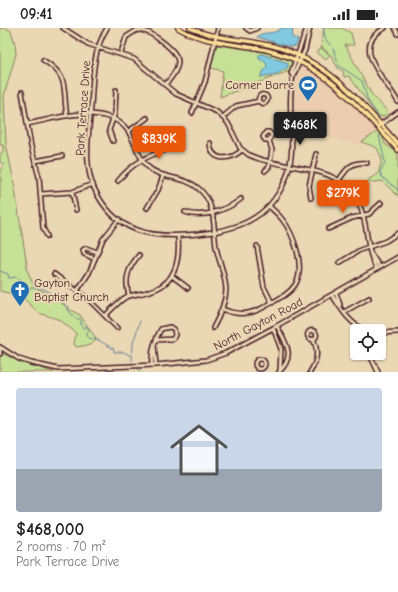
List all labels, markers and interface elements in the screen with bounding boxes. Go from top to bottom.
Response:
text: 09:41 [20,5,52,23]
street label: Park Terrace Drive [73,60,93,156]
sports icon: Corner Barre [297,74,319,102]
place label: Corner Barre [225,78,294,92]
pin: $468K [272,112,328,146]
text: $468K [283,117,317,132]
pin: $839K [131,126,187,160]
text: $839K [141,131,177,146]
pin: $279K [315,180,371,214]
text: $279K [326,185,360,200]
place label: Gayton Baptist Church [34,276,109,304]
church icon: Gayton Baptist Church [9,279,31,307]
street label: North Gayton Road [211,295,305,353]
map controls [350,324,386,360]
button: locate [350,324,386,360]
icon: home [163,414,235,486]
text: $468,000 [16,520,84,539]
text: 2 rooms · 70 m² [16,539,105,554]
text: Park Terrace Drive [16,554,119,569]

